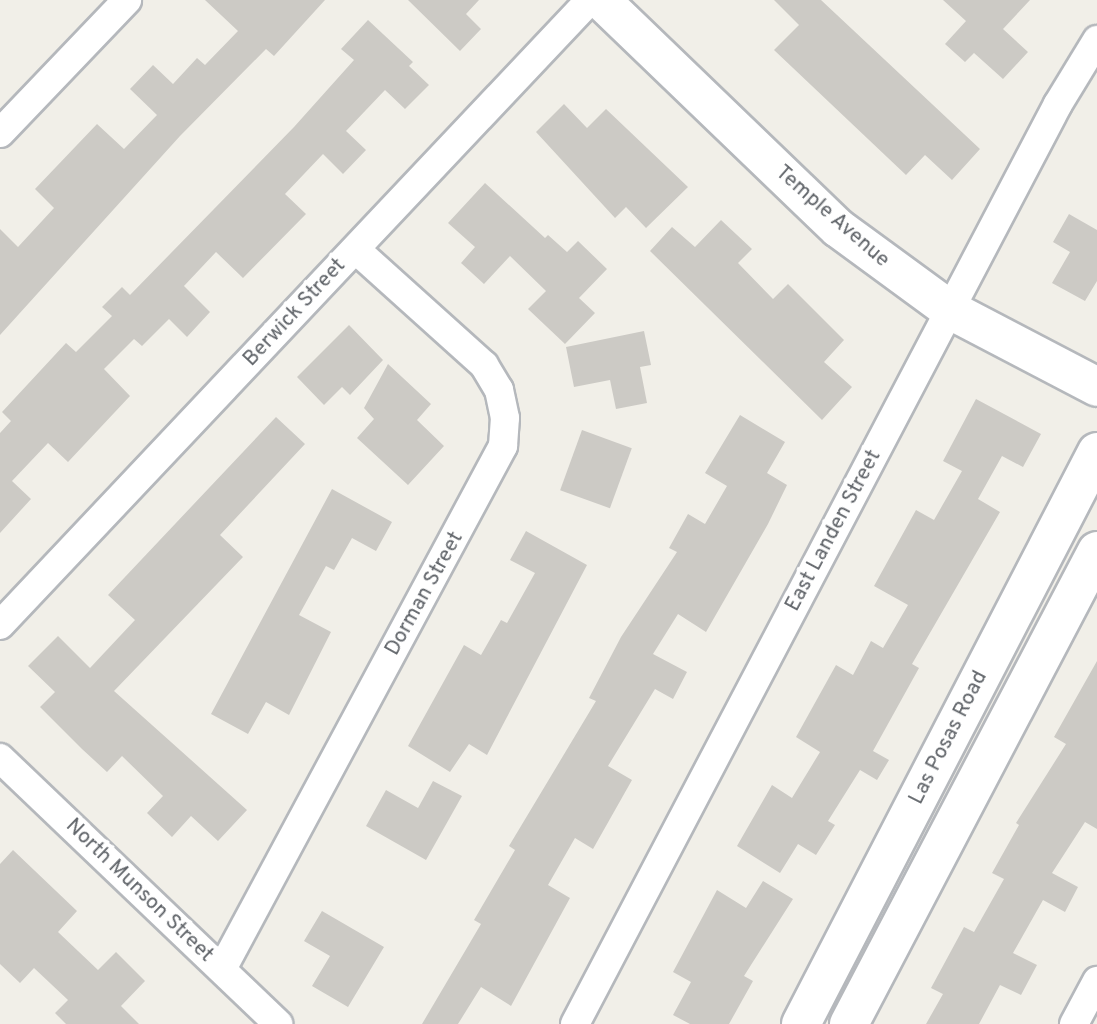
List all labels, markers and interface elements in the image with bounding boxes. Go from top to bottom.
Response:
street label: Temple Avenue [769,160,895,274]
street label: Berwick Street [239,254,351,372]
street label: East Landen Street [781,446,887,616]
street label: Dorman Street [381,528,469,660]
street label: Las Posas Road [905,667,993,809]
street label: North Munson Street [60,814,218,968]

